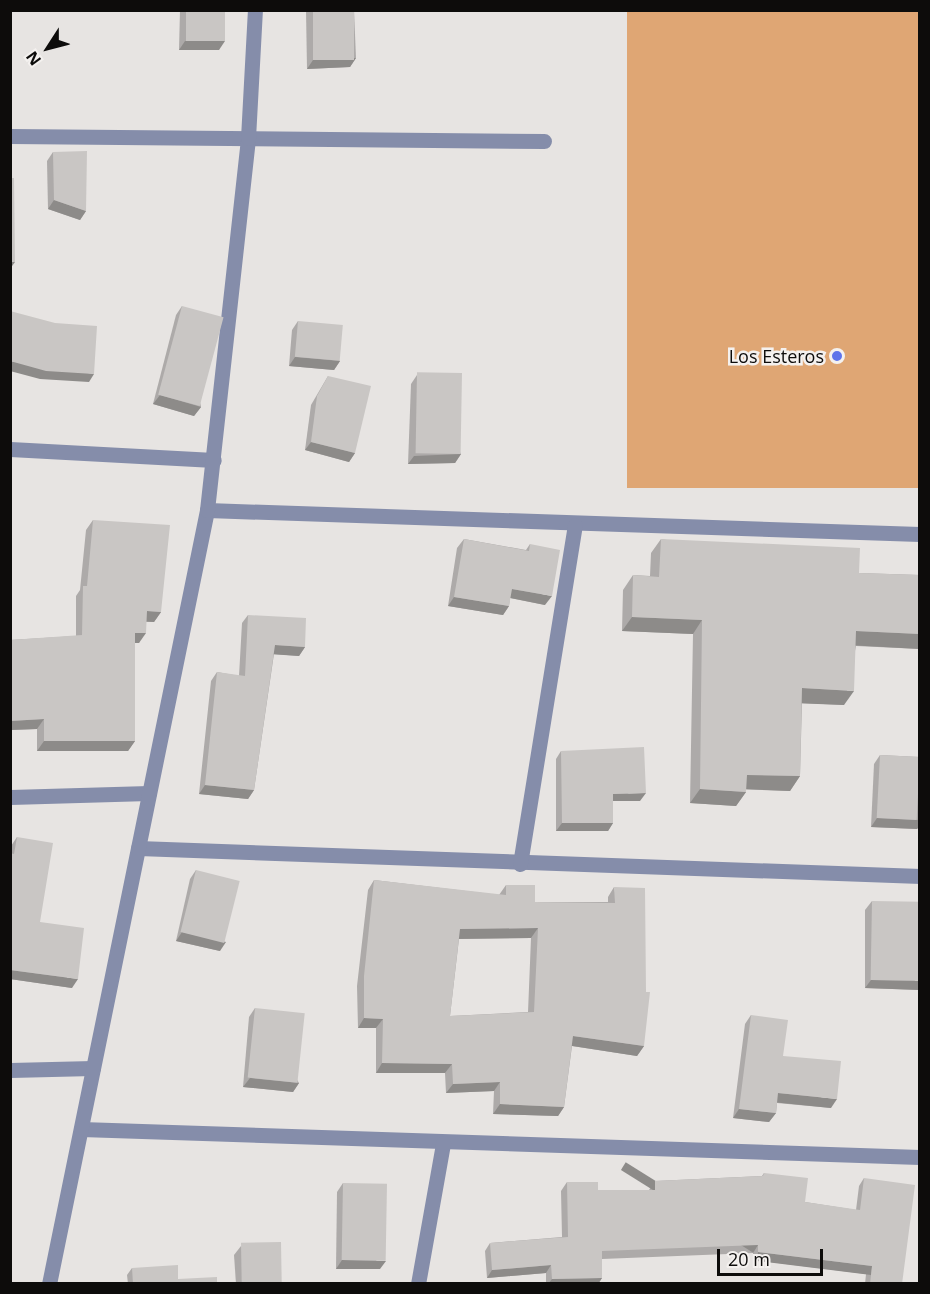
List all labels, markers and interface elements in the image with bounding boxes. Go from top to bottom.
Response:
north arrow [18,18,78,78]
text: N [21,47,46,70]
place label: Los Esteros [729,345,824,367]
marker: Los Esteros [828,347,846,365]
scale bar [720,1237,826,1275]
text: 20 m [728,1247,770,1271]

